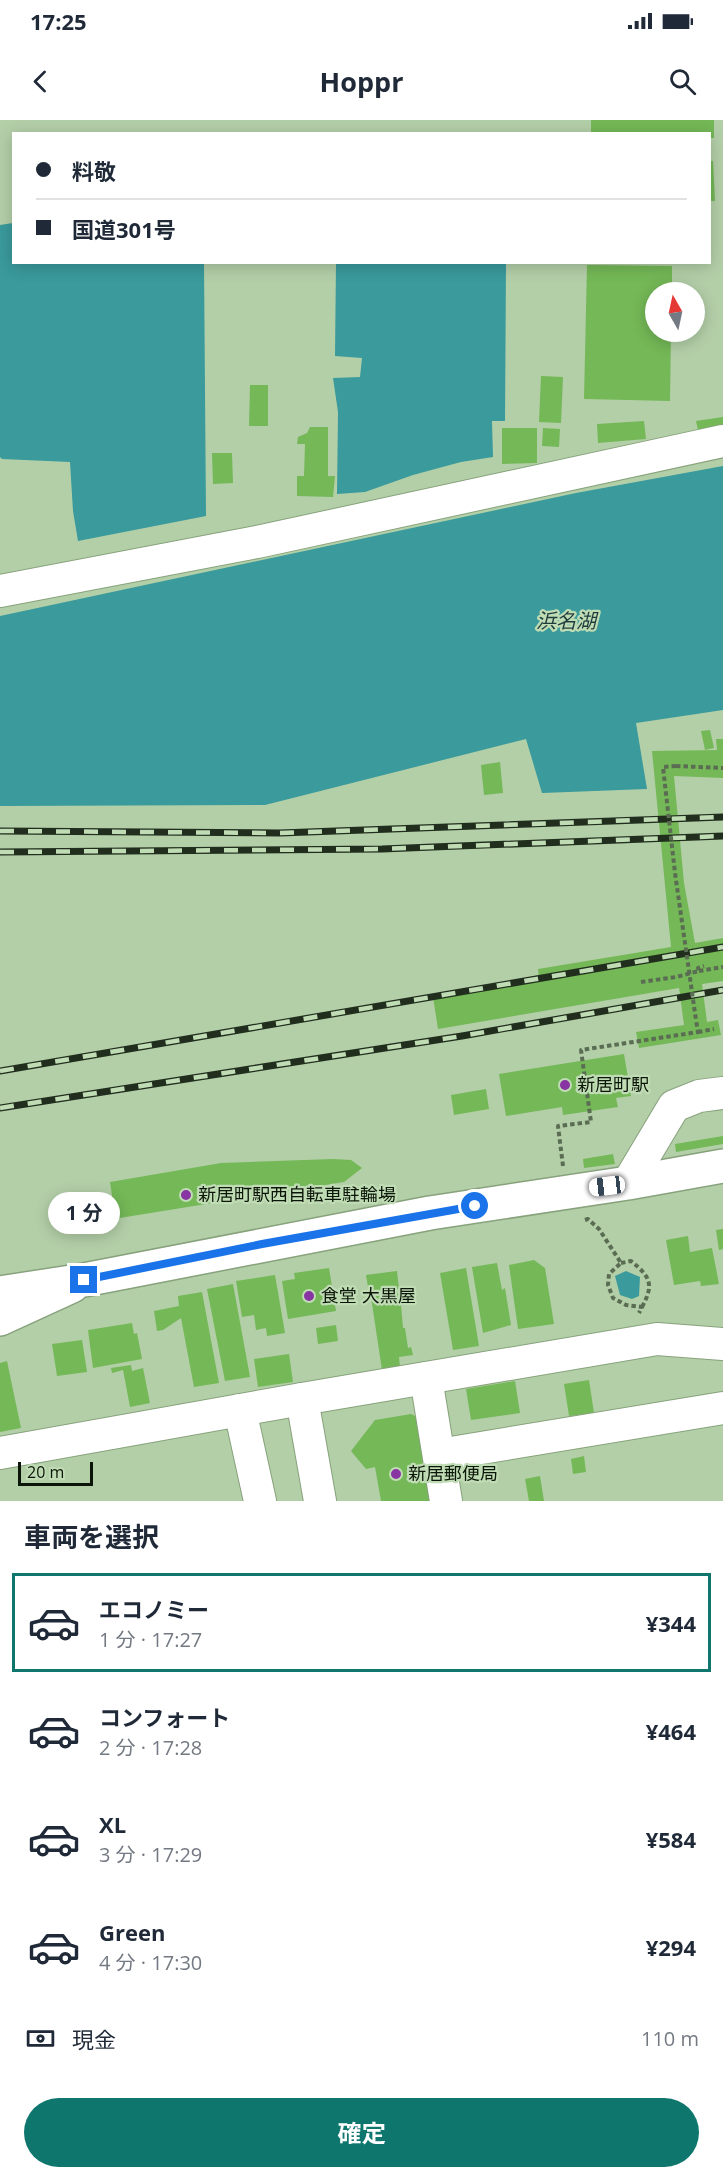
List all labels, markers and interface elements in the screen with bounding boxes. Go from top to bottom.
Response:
text: 17:25 [30,6,87,36]
text: Hoppr [320,63,403,100]
icon: back [24,65,57,98]
icon: search [666,65,699,98]
text: 料敬 [72,156,116,186]
text: 国道301号 [72,214,176,244]
north arrow [645,282,705,342]
map controls [645,282,705,342]
water label: 浜名湖 [536,607,599,634]
place label: 新居町駅 [577,1072,649,1096]
marker: 新居町駅 [558,1078,572,1092]
car [588,1175,626,1197]
place label: 新居町駅西自転車駐輪場 [198,1182,396,1206]
marker: 新居町駅西自転車駐輪場 [179,1188,193,1202]
route start [461,1192,488,1219]
callout: 1 分 [48,1193,120,1235]
text: 1 分 [66,1199,102,1226]
route end [70,1266,97,1293]
place label: 食堂 大黒屋 [321,1283,416,1307]
marker: 食堂 大黒屋 [302,1289,316,1303]
scale bar [18,1459,93,1486]
text: 20 m [27,1461,64,1483]
place label: 新居郵便局 [408,1461,498,1485]
marker: 新居郵便局 [389,1467,403,1481]
text: 車両を選択 [24,1518,159,1555]
text: エコノミー [99,1594,209,1624]
icon: car [27,1596,81,1650]
text: ¥344 [646,1608,696,1638]
text: 1 分 · 17:27 [99,1626,202,1653]
text: コンフォート [99,1702,230,1732]
icon: car [27,1704,81,1758]
text: ¥464 [646,1716,696,1746]
text: 2 分 · 17:28 [99,1734,202,1761]
text: XL [99,1809,126,1839]
icon: car [27,1812,81,1866]
text: ¥584 [646,1824,696,1854]
text: 3 分 · 17:29 [99,1841,202,1868]
text: Green [99,1917,165,1947]
icon: car [27,1920,81,1974]
text: ¥294 [646,1932,696,1962]
text: 4 分 · 17:30 [99,1949,202,1976]
icon: cash [24,2022,57,2055]
text: 現金 [72,2024,116,2054]
text: 110 m [641,2025,699,2052]
button: 確定 [24,2098,699,2167]

